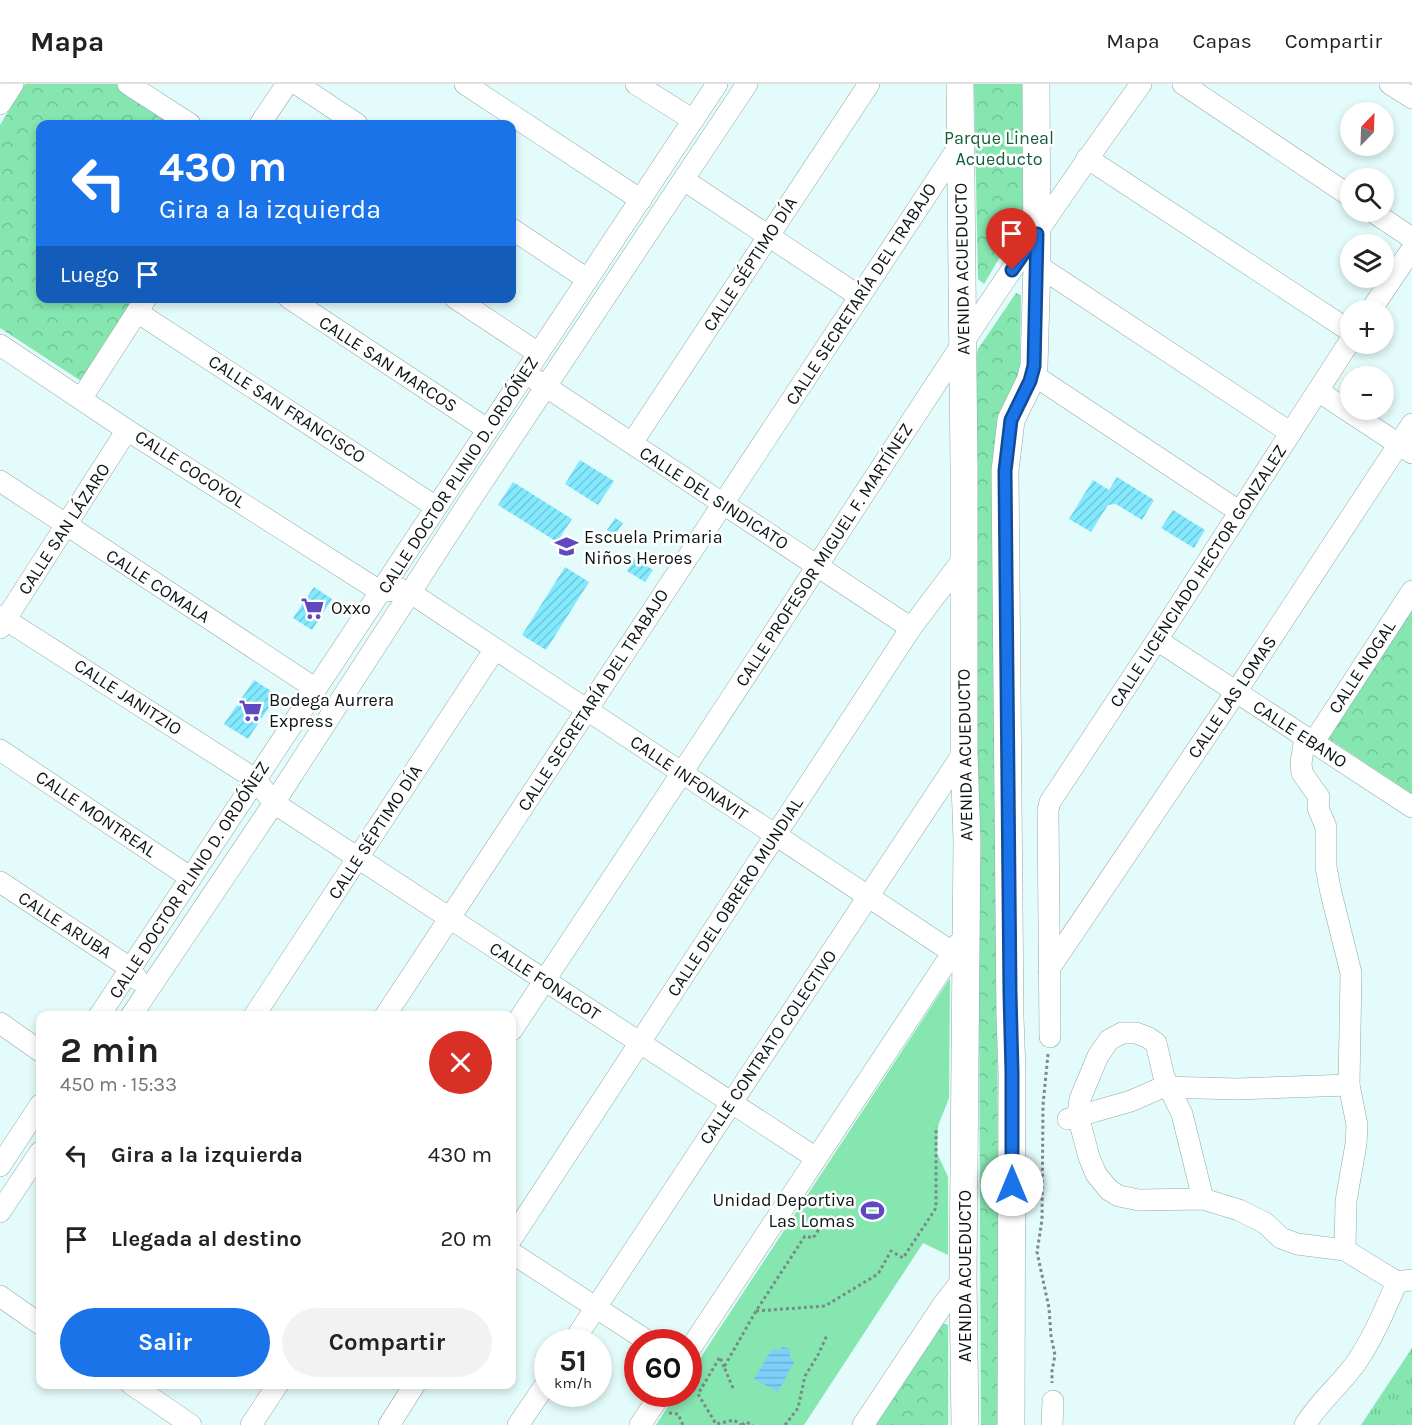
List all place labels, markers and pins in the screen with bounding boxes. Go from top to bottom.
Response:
pin [986,208,1037,270]
place label: Escuela Primaria Niños Heroes [584,526,723,569]
school or university icon: Escuela Primaria Niños Heroes [553,534,579,560]
supermarket icon: Oxxo [300,595,326,621]
place label: Oxxo [331,597,371,619]
place label: Bodega Aurrera Express [269,689,394,732]
supermarket icon: Bodega Aurrera Express [238,697,264,723]
place label: Unidad Deportiva Las Lomas [712,1189,855,1232]
sports icon: Unidad Deportiva Las Lomas [860,1197,886,1223]

